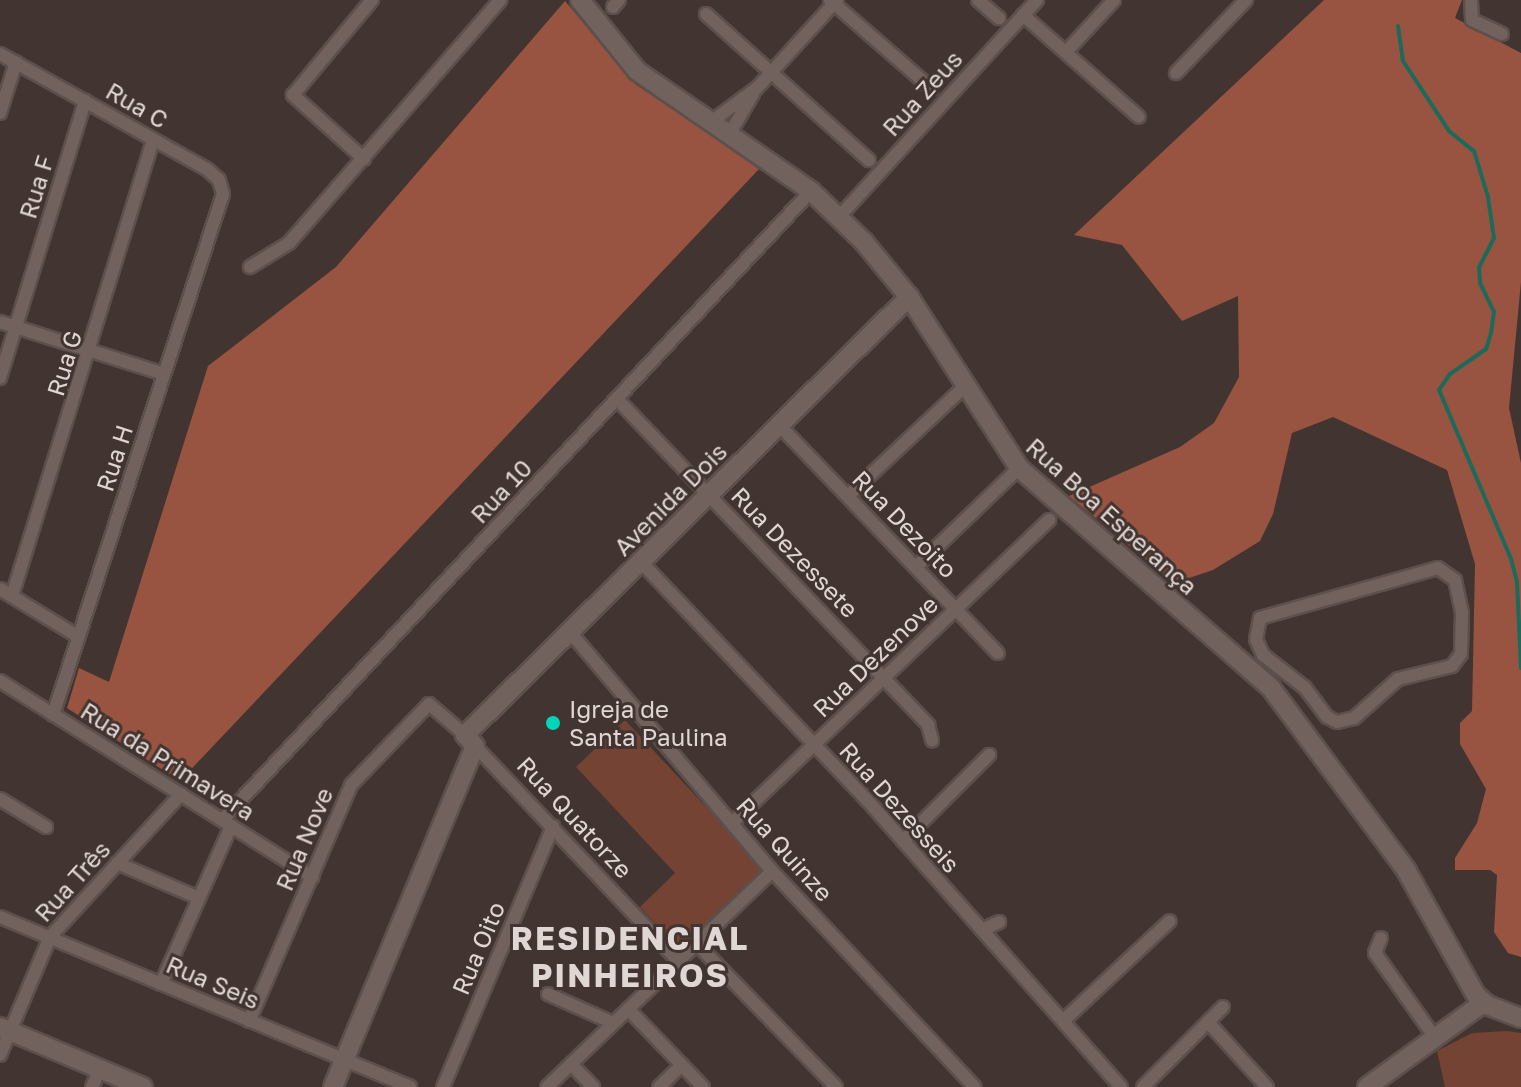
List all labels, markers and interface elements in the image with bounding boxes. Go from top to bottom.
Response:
street label: Rua Zeus [876,44,968,142]
street label: Rua C [101,76,173,134]
street label: Rua F [13,152,59,222]
street label: Rua G [40,327,88,399]
street label: Rua H [90,421,138,495]
street label: Rua Boa Esperança [1021,432,1203,600]
street label: Avenida Dois [608,437,732,561]
street label: Rua 10 [464,453,538,529]
street label: Rua Dezoito [847,464,963,584]
street label: Rua Dezessete [726,481,864,623]
street label: Rua Dezenove [807,589,943,723]
place label: Igreja de Santa Paulina [569,695,728,751]
street label: Rua da Primavera [76,696,260,826]
marker: Igreja de Santa Paulina [544,714,562,732]
street label: Rua Dezesseis [834,736,966,878]
street label: Rua Quatorze [512,750,638,884]
street label: Rua Nove [269,783,339,895]
street label: Rua Quinze [731,791,839,907]
street label: Rua Três [28,835,116,927]
street label: Rua Oito [446,897,510,999]
district label: RESIDENCIAL PINHEIROS [511,920,749,995]
street label: Rua Seis [162,950,264,1014]

